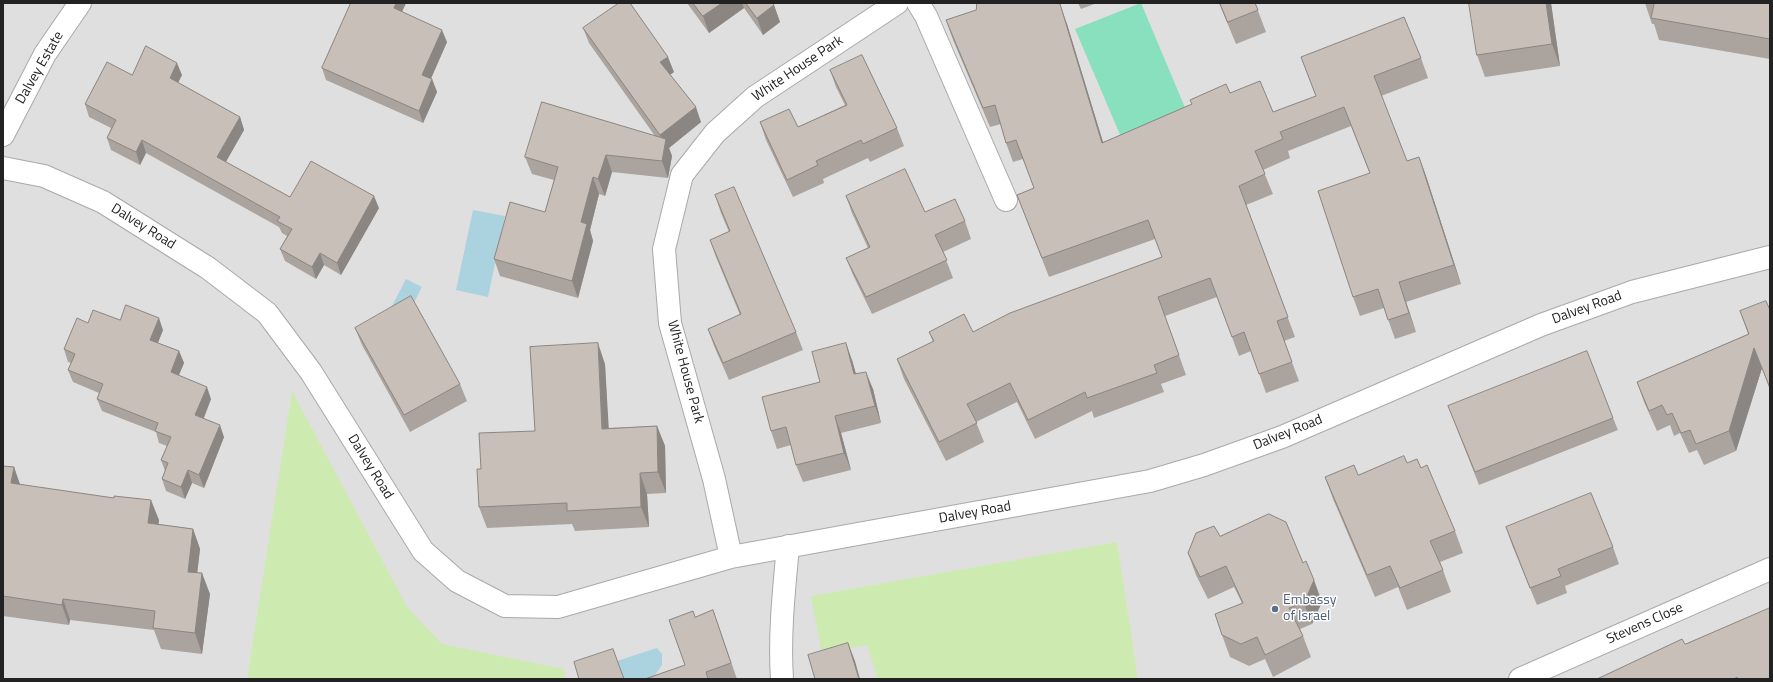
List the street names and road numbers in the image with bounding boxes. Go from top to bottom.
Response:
street label: Dalvey Estate [13,29,67,107]
street label: White House Park [749,32,847,106]
street label: Dalvey Road [108,201,178,253]
street label: Dalvey Road [1550,288,1624,328]
street label: White House Park [663,319,707,425]
street label: Dalvey Road [1251,412,1325,454]
street label: Dalvey Road [344,432,396,502]
street label: Dalvey Road [938,498,1012,528]
street label: Stevens Close [1604,600,1686,648]

